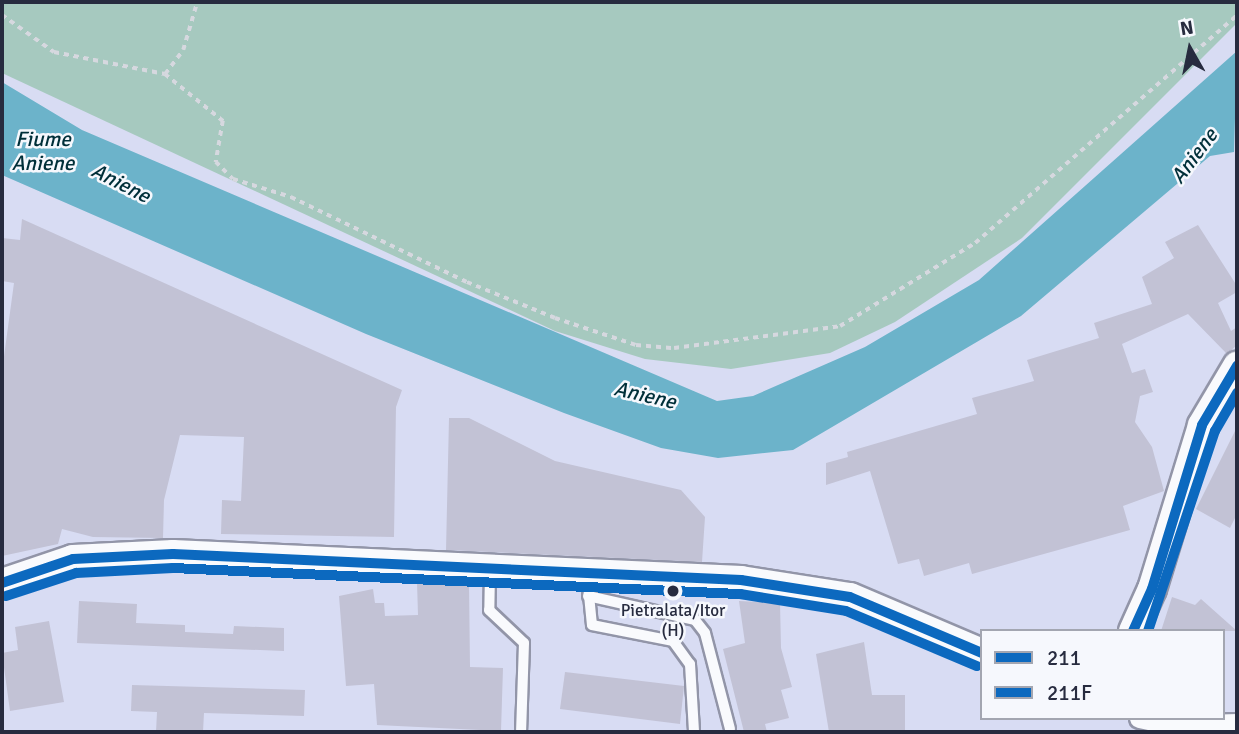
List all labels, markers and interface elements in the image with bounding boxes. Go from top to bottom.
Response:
north arrow [1155,14,1225,84]
text: N [1178,15,1195,41]
water label: Aniene [1165,123,1223,189]
water label: Fiume Aniene [12,126,74,176]
water label: Aniene [87,158,155,208]
water label: Aniene [612,376,678,414]
marker: Pietralata/Itor (H) [666,584,680,598]
place label: Pietralata/Itor (H) [621,601,725,641]
legend [980,629,1225,720]
text: 211 [1047,645,1081,671]
text: 211F [1047,680,1092,706]

